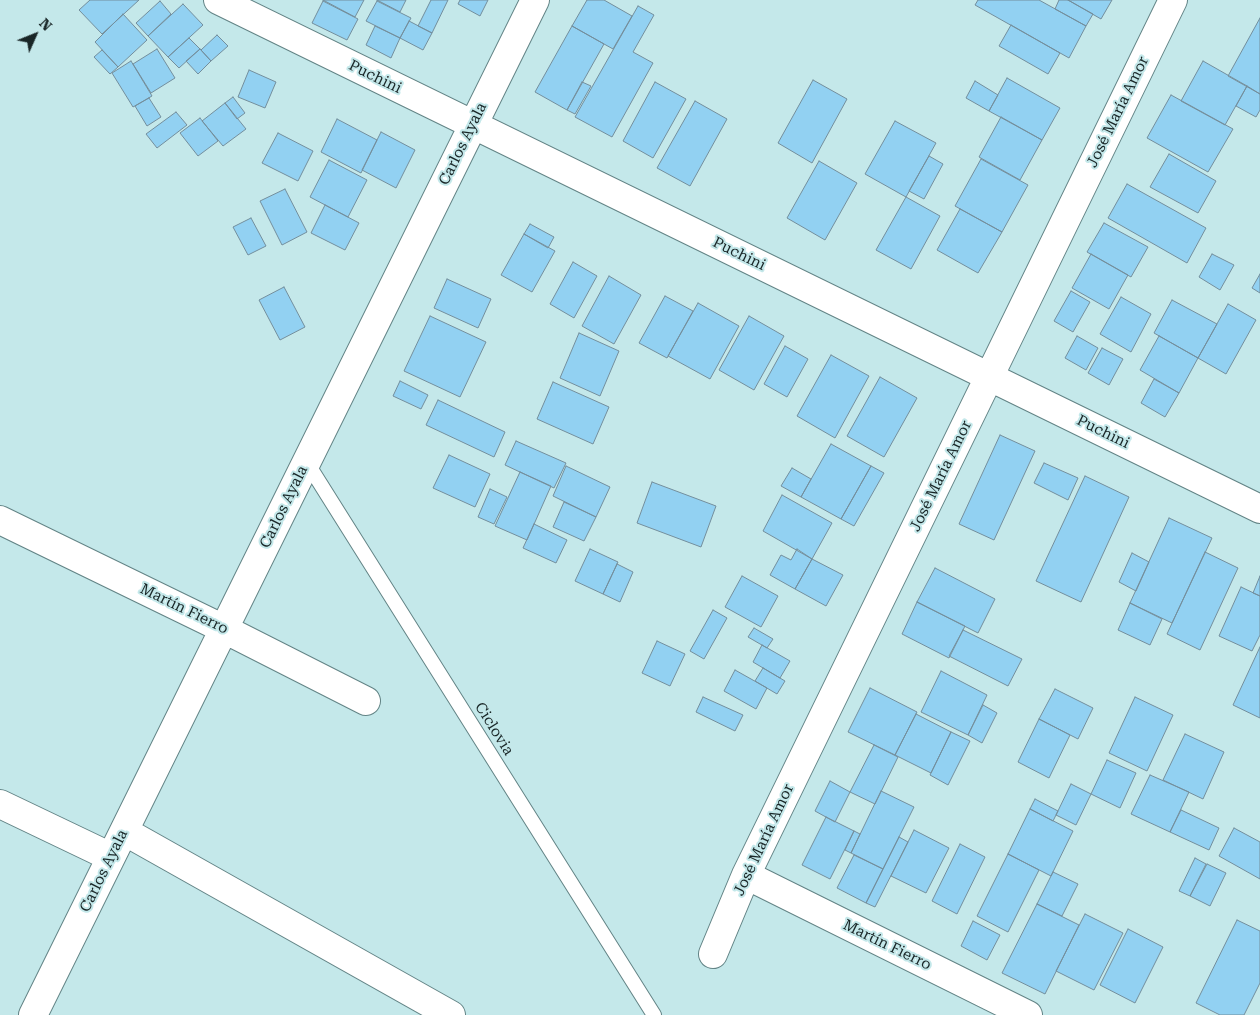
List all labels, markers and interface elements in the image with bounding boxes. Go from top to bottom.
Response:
north arrow [10,10,60,60]
text: N [36,15,55,34]
street label: José María Amor [1083,54,1153,170]
street label: Puchini [346,57,404,97]
street label: Carlos Ayala [435,100,491,188]
street label: Puchini [710,234,768,274]
street label: Puchini [1074,412,1132,452]
street label: José María Amor [906,418,976,534]
street label: Carlos Ayala [256,463,312,551]
street label: Martín Fierro [137,580,231,638]
street label: Ciclovia [471,699,517,759]
street label: José María Amor [730,781,798,899]
street label: Carlos Ayala [76,827,132,915]
street label: Martín Fierro [840,916,934,974]

